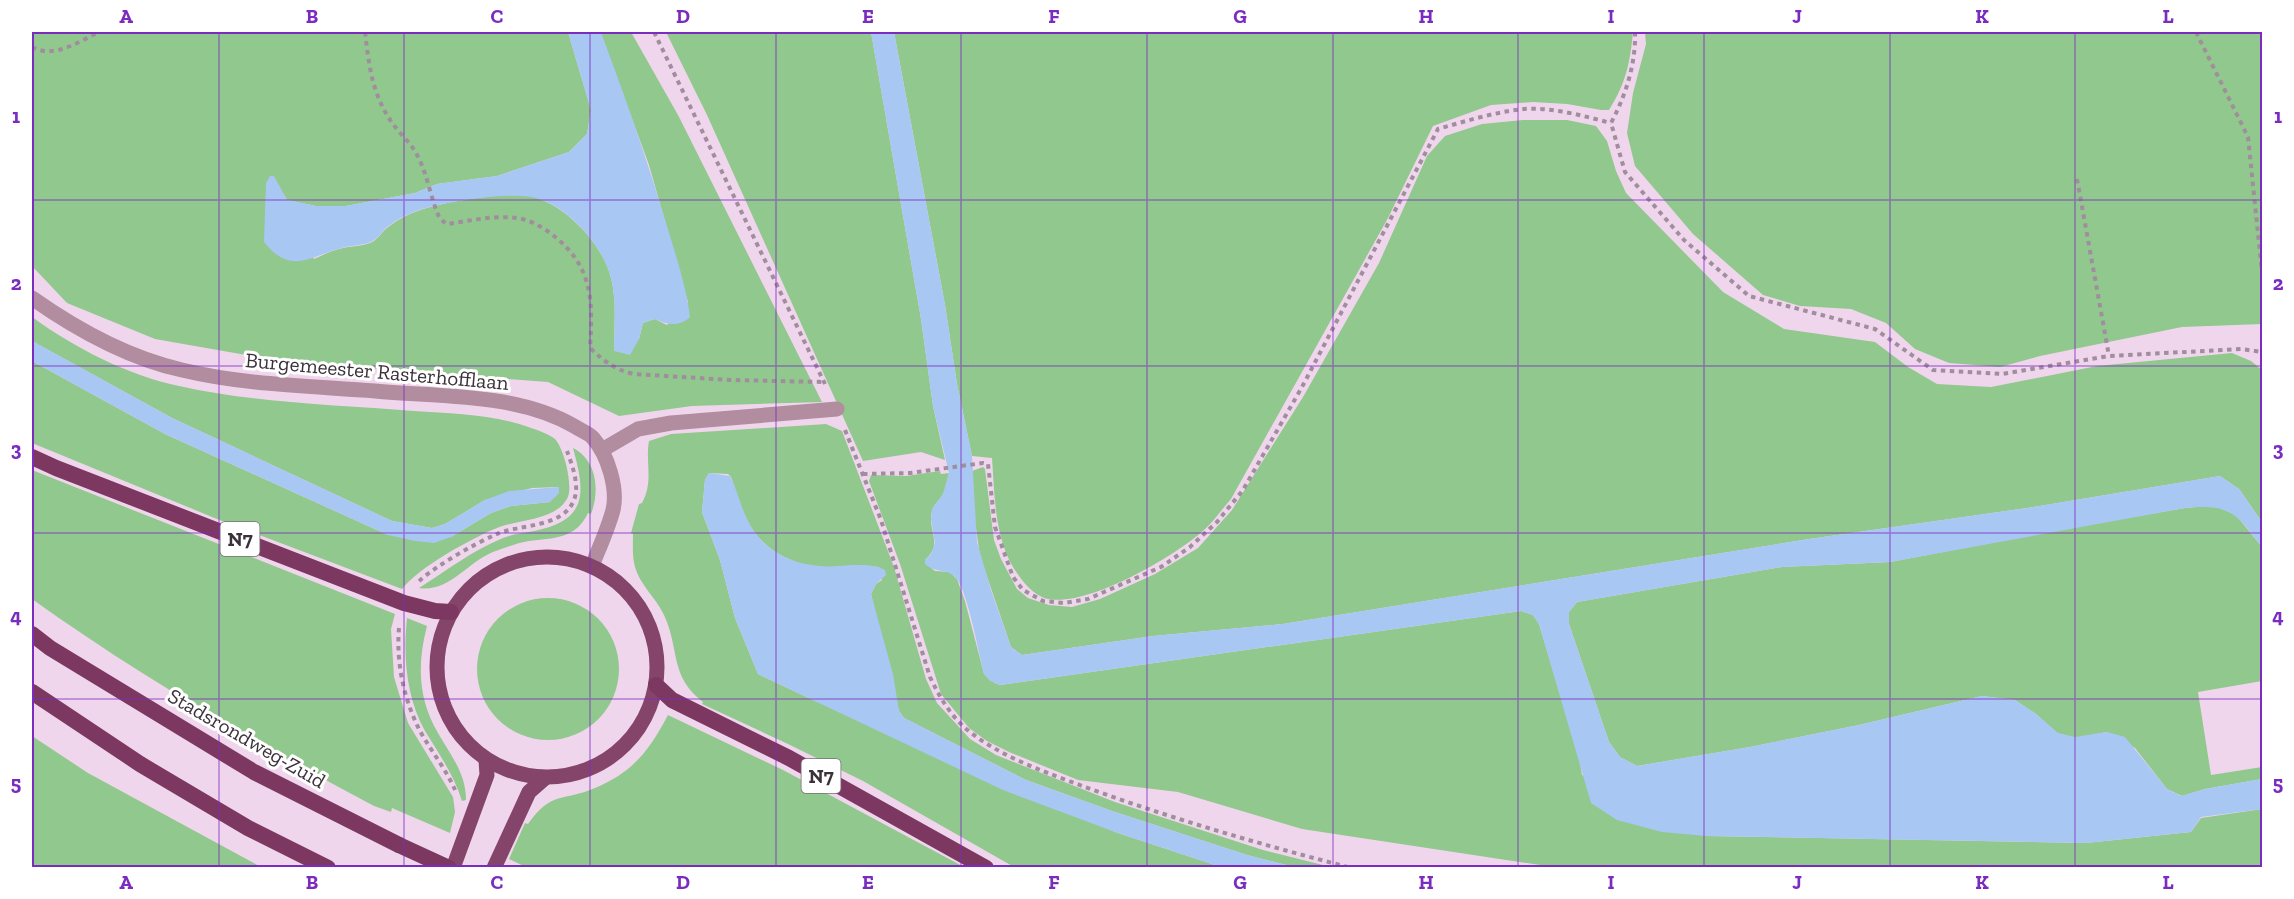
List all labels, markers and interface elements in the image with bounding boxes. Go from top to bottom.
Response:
text: A [119,4,133,28]
text: B [306,4,318,28]
text: C [491,4,504,28]
text: D [676,4,690,28]
text: E [862,4,874,28]
text: F [1048,4,1060,28]
text: G [1233,4,1247,28]
text: H [1418,4,1434,28]
text: I [1607,4,1615,28]
text: J [1792,4,1802,28]
text: K [1975,4,1989,28]
text: L [2162,4,2174,28]
text: 1 [12,104,20,128]
text: 1 [2274,104,2282,128]
text: 2 [11,271,22,295]
text: 2 [2273,271,2284,295]
street label: Burgemeester Rasterhofflaan [244,347,510,395]
text: 3 [11,437,22,461]
text: 3 [2273,437,2284,461]
road number: N7 [220,522,260,556]
text: 4 [10,604,22,628]
text: 4 [2272,604,2284,628]
street label: Stadsrondweg-Zuid [164,683,331,793]
road number: N7 [802,759,840,793]
text: 5 [11,771,21,795]
text: 5 [2273,771,2283,795]
text: A [119,870,133,894]
text: B [306,870,318,894]
text: C [491,870,504,894]
text: D [676,870,690,894]
text: E [862,870,874,894]
text: F [1048,870,1060,894]
text: G [1233,870,1247,894]
text: H [1418,870,1434,894]
text: I [1607,870,1615,894]
text: J [1792,870,1802,894]
text: K [1975,870,1989,894]
text: L [2162,870,2174,894]

